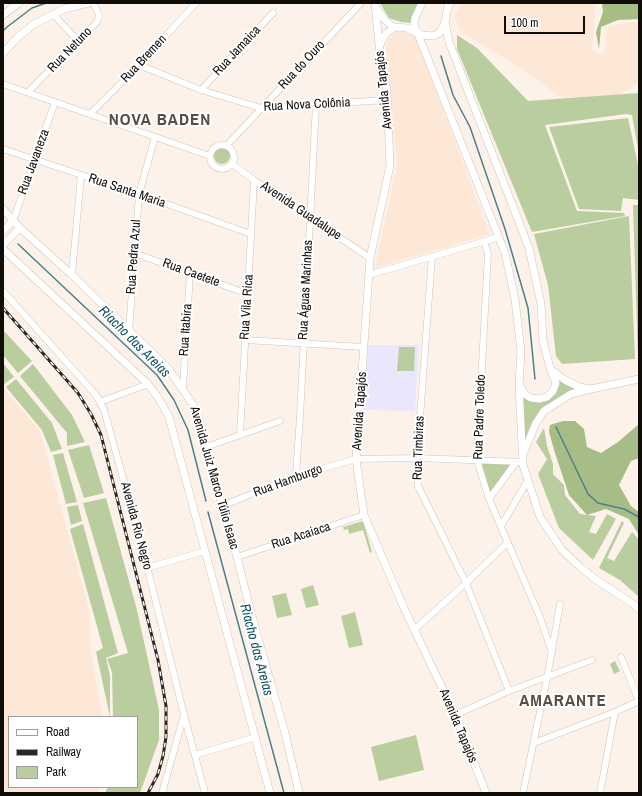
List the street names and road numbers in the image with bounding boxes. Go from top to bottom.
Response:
street label: Rua Jamaica [210,23,264,79]
street label: Rua Netuno [45,24,95,76]
street label: Rua Bremen [118,32,170,86]
street label: Rua do Ouro [275,37,329,93]
street label: Avenida Tapajós [372,50,396,130]
street label: Rua Nova Colônia [263,95,351,115]
street label: Rua Javaneza [15,127,53,197]
street label: Rua Santa Maria [86,171,168,211]
street label: Avenida Guadalupe [258,178,344,244]
street label: Rua Pedra Azul [124,219,144,295]
street label: Rua Águas Marinhas [296,240,316,340]
street label: Rua Caetete [160,255,222,291]
street label: Rua Vila Rica [237,274,257,340]
street label: Rua Itabira [176,303,196,357]
street label: Avenida Tapajós [349,371,371,451]
street label: Rua Padre Toledo [471,374,489,460]
street label: Avenida Juiz Marco Túlio Isaac [186,405,242,551]
street label: Rua Timbiras [410,416,428,480]
street label: Rua Hamburgo [251,461,325,501]
street label: Avenida Rio Negro [117,480,155,572]
street label: Rua Acaiaca [270,519,332,553]
street label: Avenida Tapajós [435,687,481,765]

